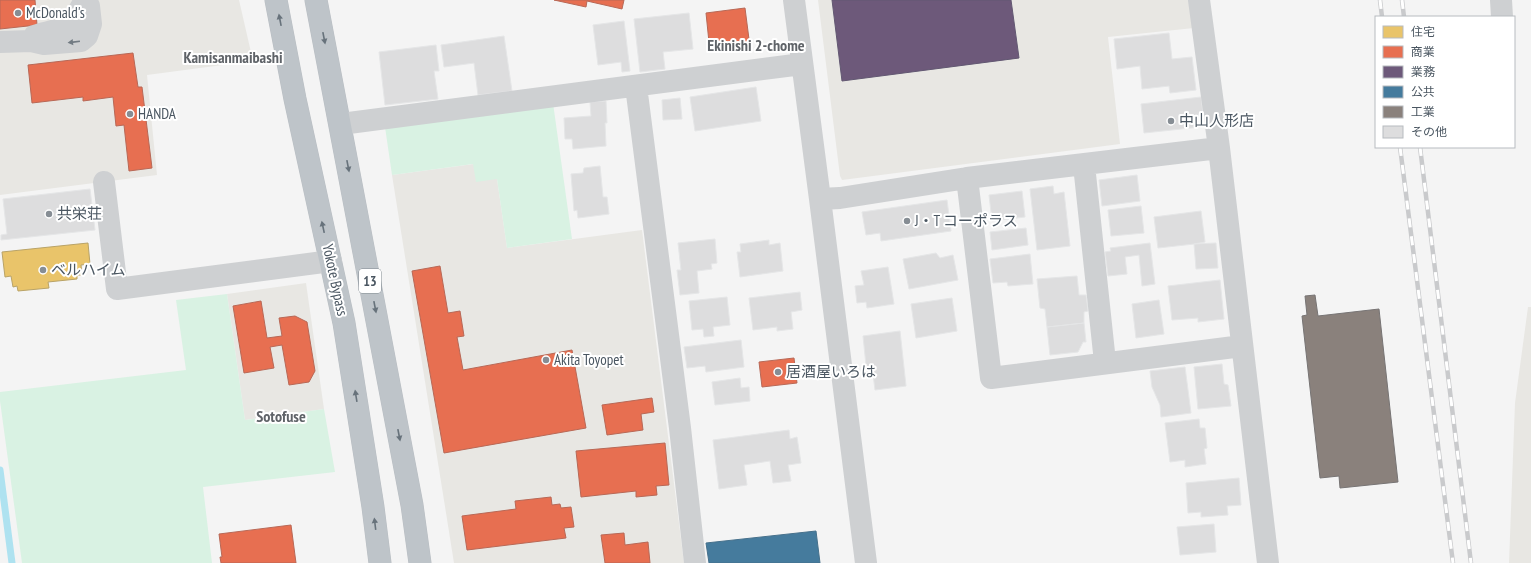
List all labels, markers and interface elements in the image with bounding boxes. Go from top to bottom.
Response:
place label: McDonald's [26,3,85,22]
marker: McDonald's [13,8,23,18]
one-way arrow [276,14,282,26]
legend [1375,16,1515,148]
text: 住宅 [1411,24,1435,39]
one-way arrow [321,32,327,44]
district label: Ekinishi 2-chome [707,35,805,55]
one-way arrow [68,39,80,45]
text: 商業 [1411,44,1435,59]
district label: Kamisanmaibashi [183,47,283,67]
text: 業務 [1411,64,1435,79]
text: 公共 [1411,84,1435,99]
place label: HANDA [138,104,177,123]
text: 工業 [1411,104,1435,119]
marker: HANDA [125,109,135,119]
place label: 中山人形店 [1179,111,1254,130]
marker: 中山人形店 [1166,116,1176,126]
text: その他 [1411,124,1447,139]
one-way arrow [346,160,352,172]
place label: 共栄荘 [57,204,102,223]
marker: 共栄荘 [44,209,54,219]
place label: J・T コーポラス [914,211,1018,230]
marker: J・T コーポラス [902,216,912,226]
one-way arrow [320,221,326,233]
street label: Yokote Bypass [319,242,352,318]
place label: ベルハイム [51,260,125,279]
marker: ベルハイム [38,265,48,275]
road number: 13 [359,269,381,293]
one-way arrow [372,301,378,314]
place label: Akita Toyopet [554,350,624,369]
marker: Akita Toyopet [541,355,551,365]
place label: 居酒屋いろは [786,362,876,381]
marker: 居酒屋いろは [773,367,783,377]
one-way arrow [352,390,358,402]
district label: Sotofuse [256,406,306,426]
one-way arrow [397,429,403,441]
one-way arrow [372,518,378,530]

